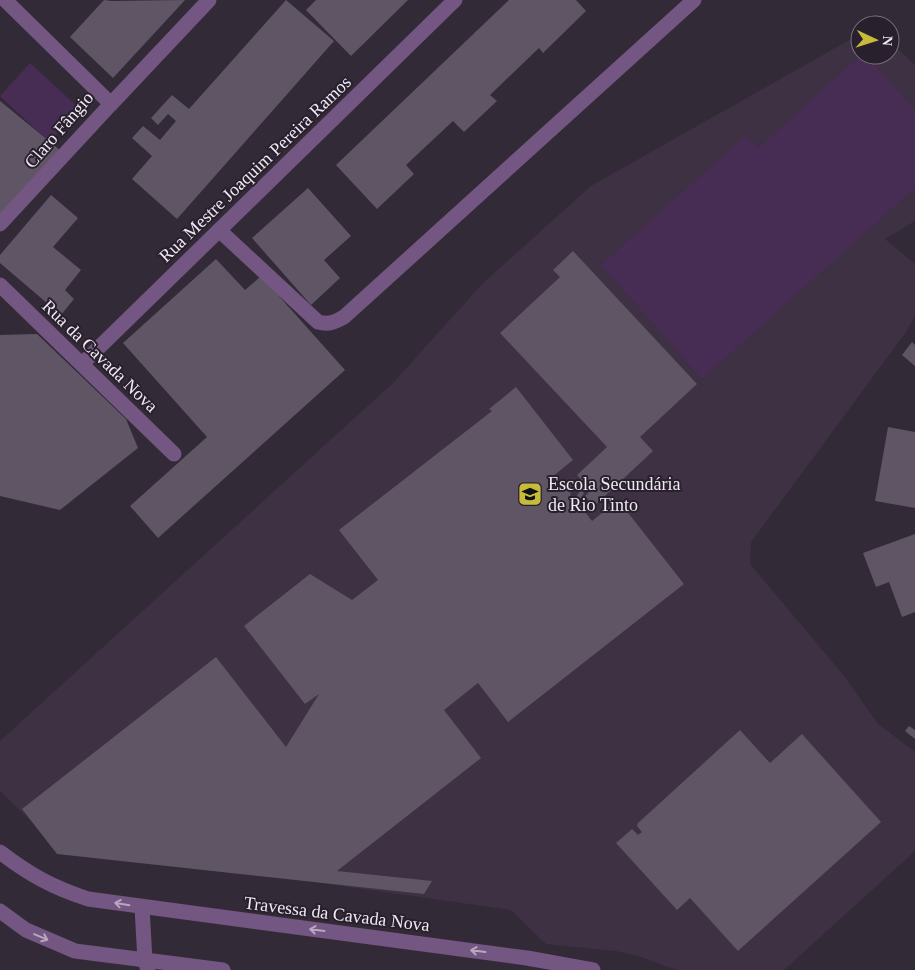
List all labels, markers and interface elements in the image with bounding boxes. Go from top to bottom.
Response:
north arrow [850,15,900,65]
text: N [880,35,895,46]
street label: Rua Mestre Joaquim Pereira Ramos [155,72,355,266]
street label: Claro Fângio [20,88,98,172]
street label: Rua da Cavada Nova [38,296,162,416]
place label: Escola Secundária de Rio Tinto [548,474,680,515]
school or university icon: Escola Secundária de Rio Tinto [517,481,543,507]
street label: Travessa da Cavada Nova [243,893,431,935]
one-way arrow [114,899,130,909]
one-way arrow [310,925,326,935]
one-way arrow [33,932,48,942]
one-way arrow [471,946,487,956]

